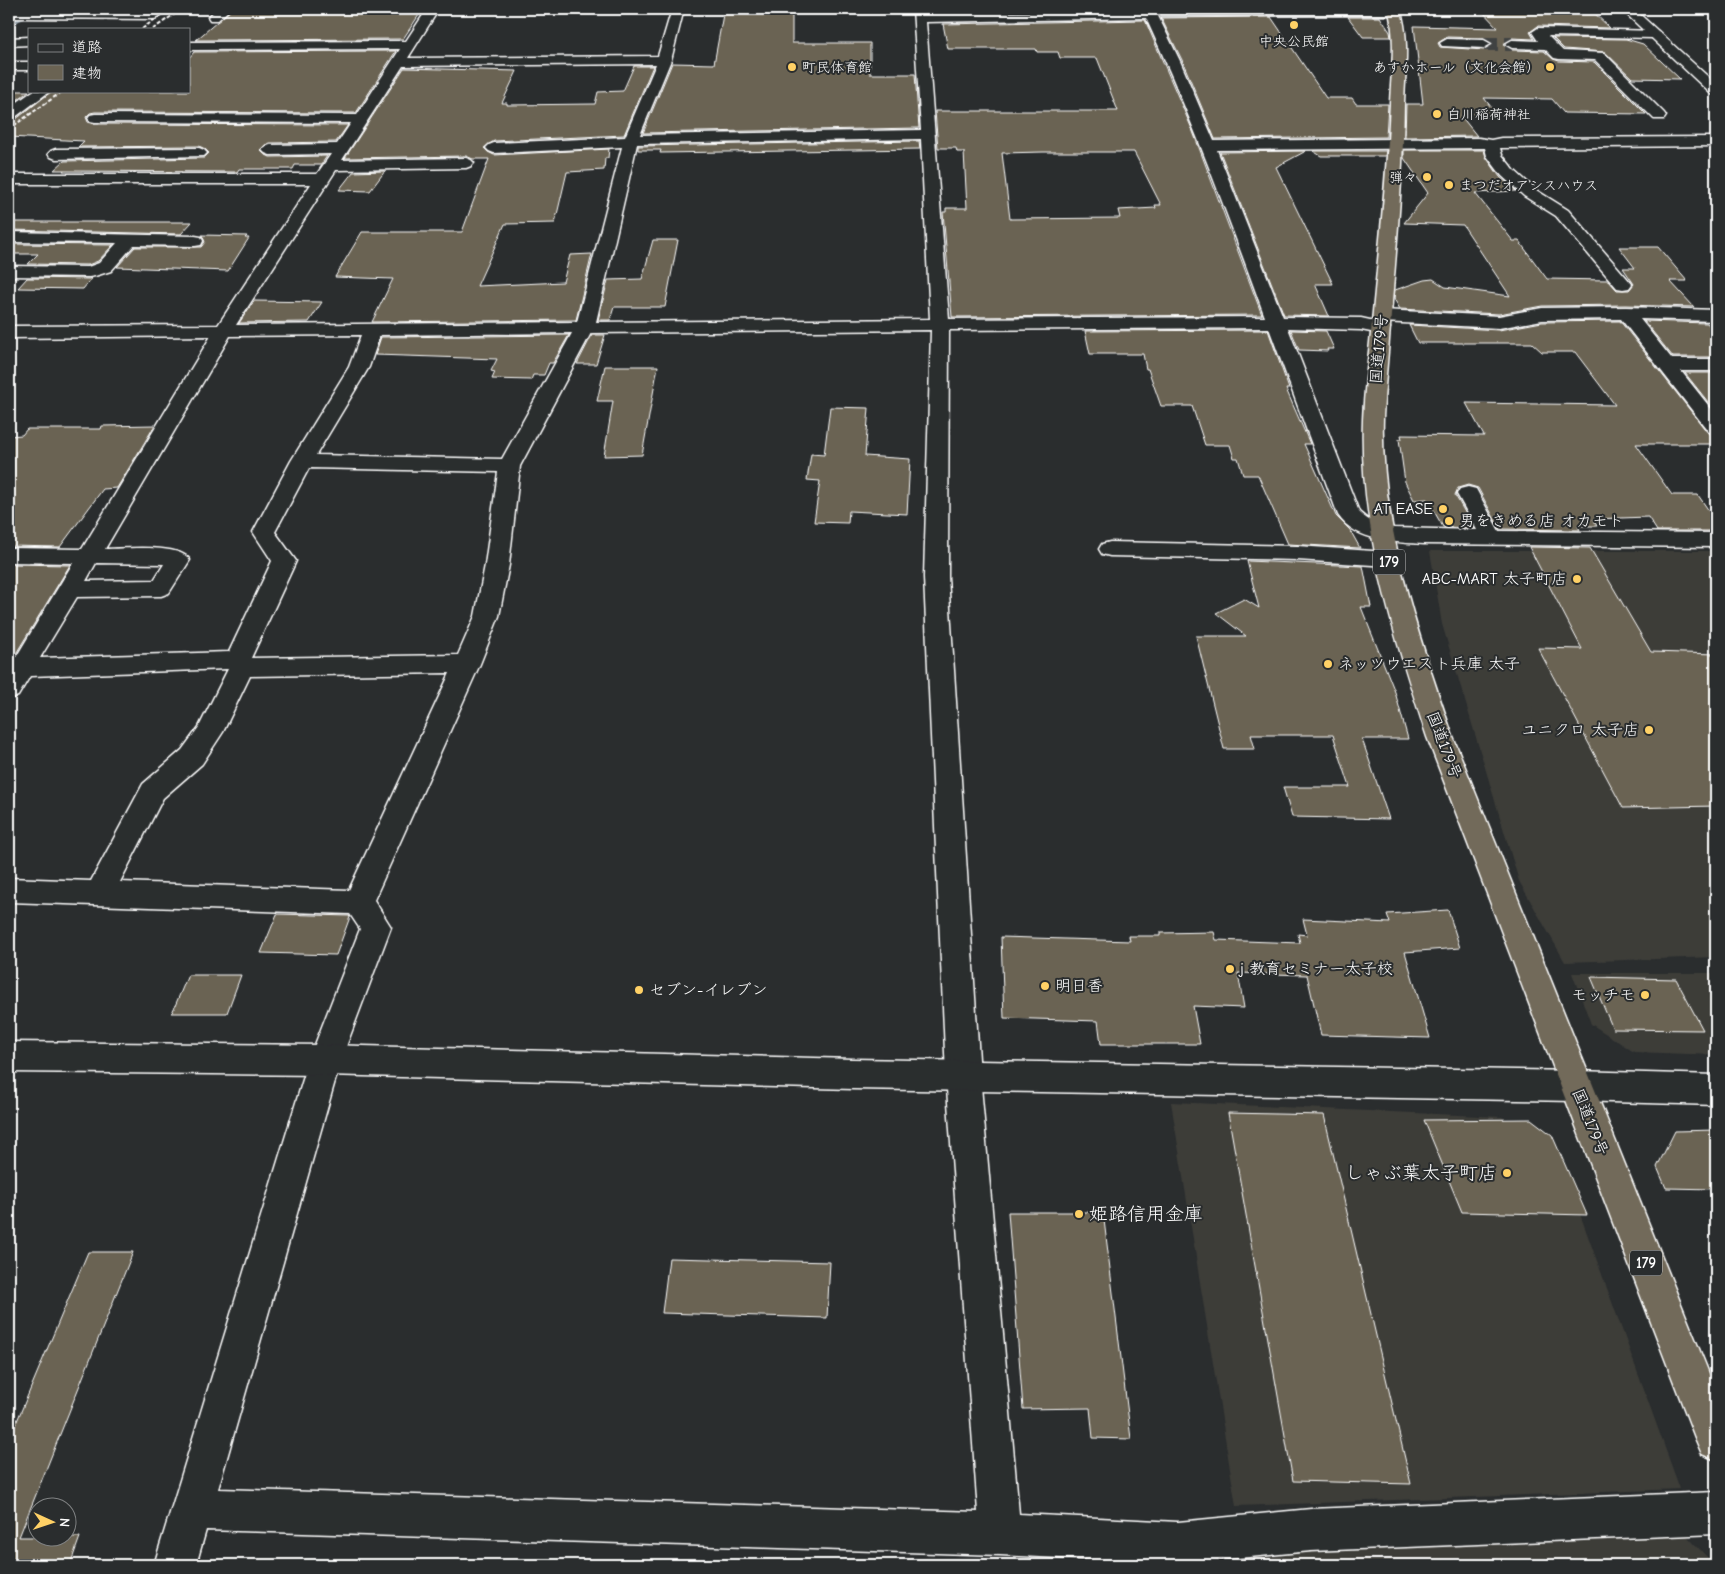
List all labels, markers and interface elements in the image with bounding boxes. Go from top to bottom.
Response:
marker: 中央公民館 [1288,19,1300,31]
legend [28,28,190,92]
place label: 中央公民館 [1259,33,1329,50]
text: 道路 [72,38,102,56]
place label: 町民体育館 [802,59,872,76]
place label: あすかホール（文化会館） [1373,59,1540,76]
marker: 町民体育館 [786,61,798,73]
marker: あすかホール（文化会館） [1544,61,1556,73]
text: 建物 [72,64,102,82]
place label: 白川稲荷神社 [1447,106,1531,123]
marker: 白川稲荷神社 [1431,108,1443,120]
place label: 弾々 [1389,169,1417,186]
marker: 弾々 [1421,171,1433,183]
place label: まつだオアシスハウス [1459,177,1598,194]
marker: まつだオアシスハウス [1443,179,1455,191]
street label: 国道179号 [1367,313,1391,385]
place label: AT EASE [1374,500,1433,518]
marker: AT EASE [1437,503,1449,515]
place label: 男をきめる店 オカモト [1459,512,1624,530]
marker: 男をきめる店 オカモト [1443,515,1455,527]
road number: 179 [1373,550,1405,574]
place label: ABC-MART 太子町店 [1422,570,1567,588]
marker: ABC-MART 太子町店 [1571,573,1583,585]
place label: ネッツウエスト兵庫 太子 [1338,655,1520,673]
marker: ネッツウエスト兵庫 太子 [1322,658,1334,670]
street label: 国道179号 [1423,709,1465,781]
place label: ユニクロ 太子店 [1521,721,1639,739]
marker: ユニクロ 太子店 [1643,724,1655,736]
place label: j 教育セミナー太子校 [1238,960,1393,978]
marker: j 教育セミナー太子校 [1224,963,1236,975]
place label: 明日香 [1055,977,1103,995]
marker: 明日香 [1039,980,1051,992]
place label: セブン-イレブン [649,981,767,999]
marker: セブン-イレブン [633,984,645,996]
place label: モッチモ [1571,986,1635,1004]
marker: モッチモ [1639,989,1651,1001]
street label: 国道179号 [1568,1086,1612,1158]
place label: しゃぶ葉太子町店 [1345,1162,1497,1184]
marker: しゃぶ葉太子町店 [1501,1167,1513,1179]
place label: 姫路信用金庫 [1089,1203,1203,1225]
marker: 姫路信用金庫 [1073,1208,1085,1220]
road number: 179 [1630,1250,1662,1276]
north arrow [28,1496,78,1546]
text: N [56,1518,73,1528]

